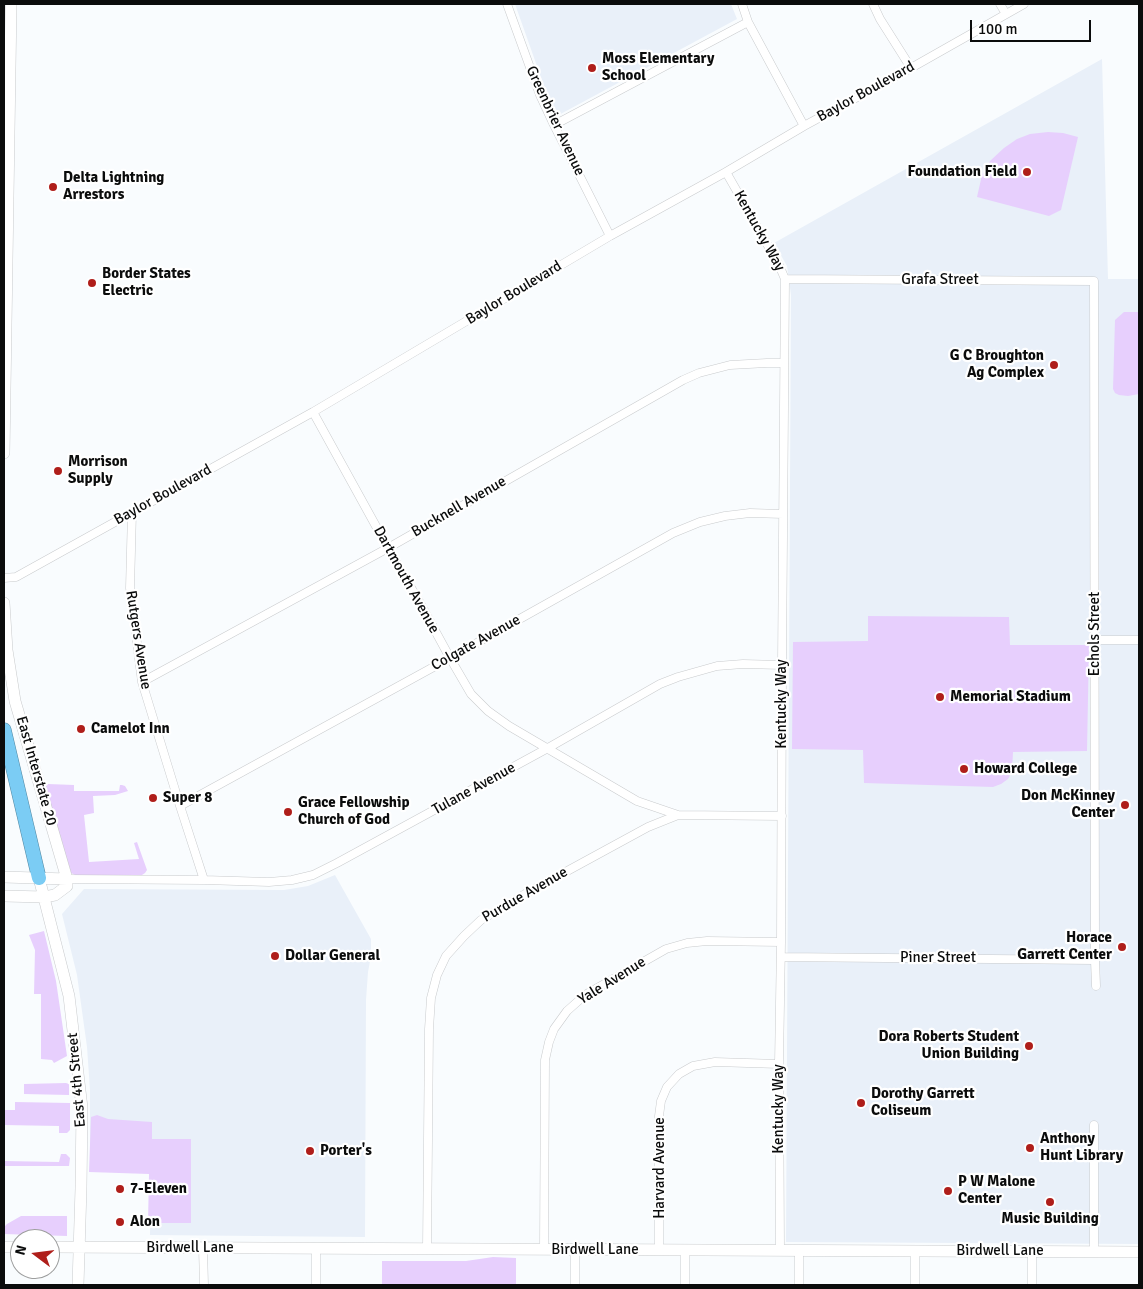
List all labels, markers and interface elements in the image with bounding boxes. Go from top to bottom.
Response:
scale bar [973,10,1094,42]
text: 100 m [978,20,1018,38]
place label: Moss Elementary School [602,50,715,85]
street label: Baylor Boulevard [814,58,918,126]
marker: Moss Elementary School [586,62,598,74]
street label: Greenbrier Avenue [522,63,588,179]
place label: Foundation Field [907,163,1017,181]
marker: Foundation Field [1021,166,1033,178]
place label: Delta Lightning Arrestors [63,169,164,204]
marker: Delta Lightning Arrestors [47,181,59,193]
street label: Kentucky Way [729,188,789,274]
street label: Baylor Boulevard [463,257,565,329]
place label: Border States Electric [102,265,191,300]
street label: Grafa Street [901,271,979,289]
marker: Border States Electric [86,277,98,289]
place label: G C Broughton Ag Complex [950,347,1044,382]
marker: G C Broughton Ag Complex [1048,359,1060,371]
place label: Morrison Supply [68,453,128,488]
street label: Baylor Boulevard [111,461,215,529]
marker: Morrison Supply [52,465,64,477]
street label: Bucknell Avenue [408,473,510,541]
street label: Dartmouth Avenue [369,523,443,637]
street label: Rutgers Avenue [121,589,155,691]
street label: Echols Street [1086,592,1104,676]
street label: Colgate Avenue [428,611,524,675]
street label: Kentucky Way [773,659,791,749]
place label: Memorial Stadium [950,688,1071,706]
marker: Memorial Stadium [934,691,946,703]
street label: East Interstate 20 [12,714,60,828]
place label: Camelot Inn [91,720,170,738]
marker: Camelot Inn [75,723,87,735]
street label: Tulane Avenue [429,759,519,819]
place label: Howard College [974,760,1077,778]
marker: Howard College [958,763,970,775]
place label: Don McKinney Center [1021,787,1115,822]
place label: Super 8 [163,789,212,807]
marker: Super 8 [147,792,159,804]
place label: Grace Fellowship Church of God [298,794,410,829]
marker: Don McKinney Center [1119,799,1131,811]
marker: Grace Fellowship Church of God [282,806,294,818]
street label: Purdue Avenue [479,863,571,927]
place label: Horace Garrett Center [1017,929,1112,964]
marker: Horace Garrett Center [1116,941,1128,953]
place label: Dollar General [285,947,380,965]
street label: Piner Street [900,949,976,967]
marker: Dollar General [269,950,281,962]
street label: Yale Avenue [575,953,649,1009]
place label: Dora Roberts Student Union Building [878,1028,1019,1063]
street label: East 4th Street [64,1032,90,1128]
marker: Dora Roberts Student Union Building [1023,1040,1035,1052]
street label: Kentucky Way [770,1064,788,1154]
place label: Dorothy Garrett Coliseum [871,1085,975,1120]
marker: Dorothy Garrett Coliseum [855,1097,867,1109]
street label: Harvard Avenue [651,1117,669,1219]
place label: Anthony Hunt Library [1040,1130,1123,1165]
place label: Porter's [320,1142,372,1160]
marker: Anthony Hunt Library [1024,1142,1036,1154]
marker: Porter's [304,1145,316,1157]
place label: P W Malone Center [958,1173,1035,1208]
place label: 7-Eleven [130,1180,187,1198]
marker: 7-Eleven [114,1183,126,1195]
marker: P W Malone Center [942,1185,954,1197]
marker: Music Building [1044,1196,1056,1208]
place label: Music Building [1001,1210,1099,1228]
place label: Alon [130,1213,160,1231]
marker: Alon [114,1216,126,1228]
north arrow [10,1229,60,1279]
street label: Birdwell Lane [146,1239,234,1257]
street label: Birdwell Lane [551,1241,639,1259]
street label: Birdwell Lane [956,1242,1044,1260]
text: N [12,1243,30,1257]

